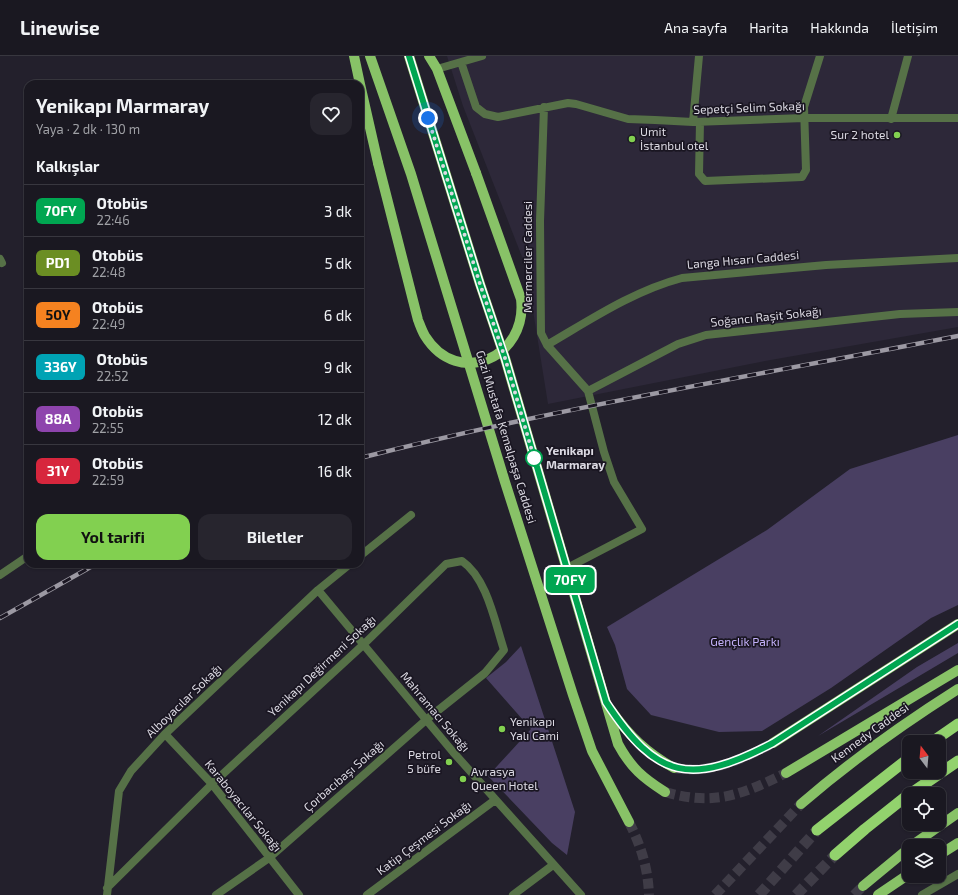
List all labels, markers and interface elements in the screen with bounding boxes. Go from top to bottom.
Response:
text: Linewise [20,16,100,39]
text: Ana sayfa [664,19,727,36]
text: Harita [749,19,788,36]
text: Hakkında [810,19,869,36]
text: İletişim [891,19,938,36]
button: heart [310,93,352,135]
text: Yenikapı Marmaray [36,94,209,117]
street label: Sepetçi Selim Sokağı [693,98,805,117]
your location [418,108,438,128]
text: Yaya · 2 dk · 130 m [36,121,140,137]
place label: Umit İstanbul otel [640,124,709,152]
place label: Sur 2 hotel [830,127,889,141]
marker: Sur 2 hotel [892,130,902,140]
marker: Umit İstanbul otel [627,134,637,144]
text: Kalkışlar [36,157,99,175]
text: Otobüs [97,194,148,212]
street label: Mermerciler Caddesi [520,201,534,313]
text: 70FY [44,202,77,219]
text: 3 dk [324,202,352,220]
text: 22:46 [97,212,130,228]
text: Otobüs [92,246,143,264]
street label: Langa Hısarı Caddesi [686,247,800,271]
text: PD1 [46,254,70,271]
text: 5 dk [324,254,352,272]
text: 22:48 [92,264,126,280]
text: Otobüs [92,298,143,316]
street label: Soğancı Raşit Sokağı [710,303,822,330]
text: 50Y [45,306,71,323]
text: 6 dk [324,306,352,324]
text: 22:49 [92,316,125,332]
street label: Gazi Mustafa Kemalpaşa Caddesi [473,349,540,525]
text: Otobüs [97,350,148,368]
text: 336Y [44,358,77,375]
text: 9 dk [324,358,352,376]
text: 22:52 [97,368,129,384]
text: Otobüs [92,402,143,420]
text: 88A [45,410,71,427]
text: 12 dk [318,410,352,428]
text: 22:55 [92,420,124,436]
place label: Yenikapı Marmaray [546,443,605,472]
marker: Yenikapı Marmaray [525,449,543,467]
text: Otobüs [92,454,143,472]
text: 31Y [47,462,69,479]
text: 16 dk [318,462,352,480]
text: 22:59 [92,472,124,488]
button: Yol tarifi [36,514,190,560]
button: Biletler [198,514,352,560]
line badge: 70FY [542,567,598,593]
text: 70FY [554,571,586,588]
street label: Yenikapı Değirmeni Sokağı [265,612,378,719]
park label: Gençlik Parkı [710,634,780,649]
street label: Alboyacılar Sokağı [143,661,224,740]
street label: Mahramacı Sokağı [398,669,473,754]
street label: Kennedy Caddesi [828,699,911,765]
place label: Yenikapı Yalı Cami [510,714,559,742]
marker: Yenikapı Yalı Cami [497,724,507,734]
north arrow [902,735,946,779]
map controls [902,735,946,883]
street label: Çorbacıbaşı Sokağı [300,737,387,815]
place label: Petrol 5 büfe [407,747,441,775]
street label: Karaboyacılar Sokağı [203,757,285,854]
marker: Petrol 5 büfe [444,757,454,767]
place label: Avrasya Queen Hotel [471,764,538,793]
marker: Avrasya Queen Hotel [458,774,468,784]
button: locate [902,787,946,831]
street label: Katip Çeşmesi Sokağı [373,797,474,878]
button: layers [902,839,946,883]

